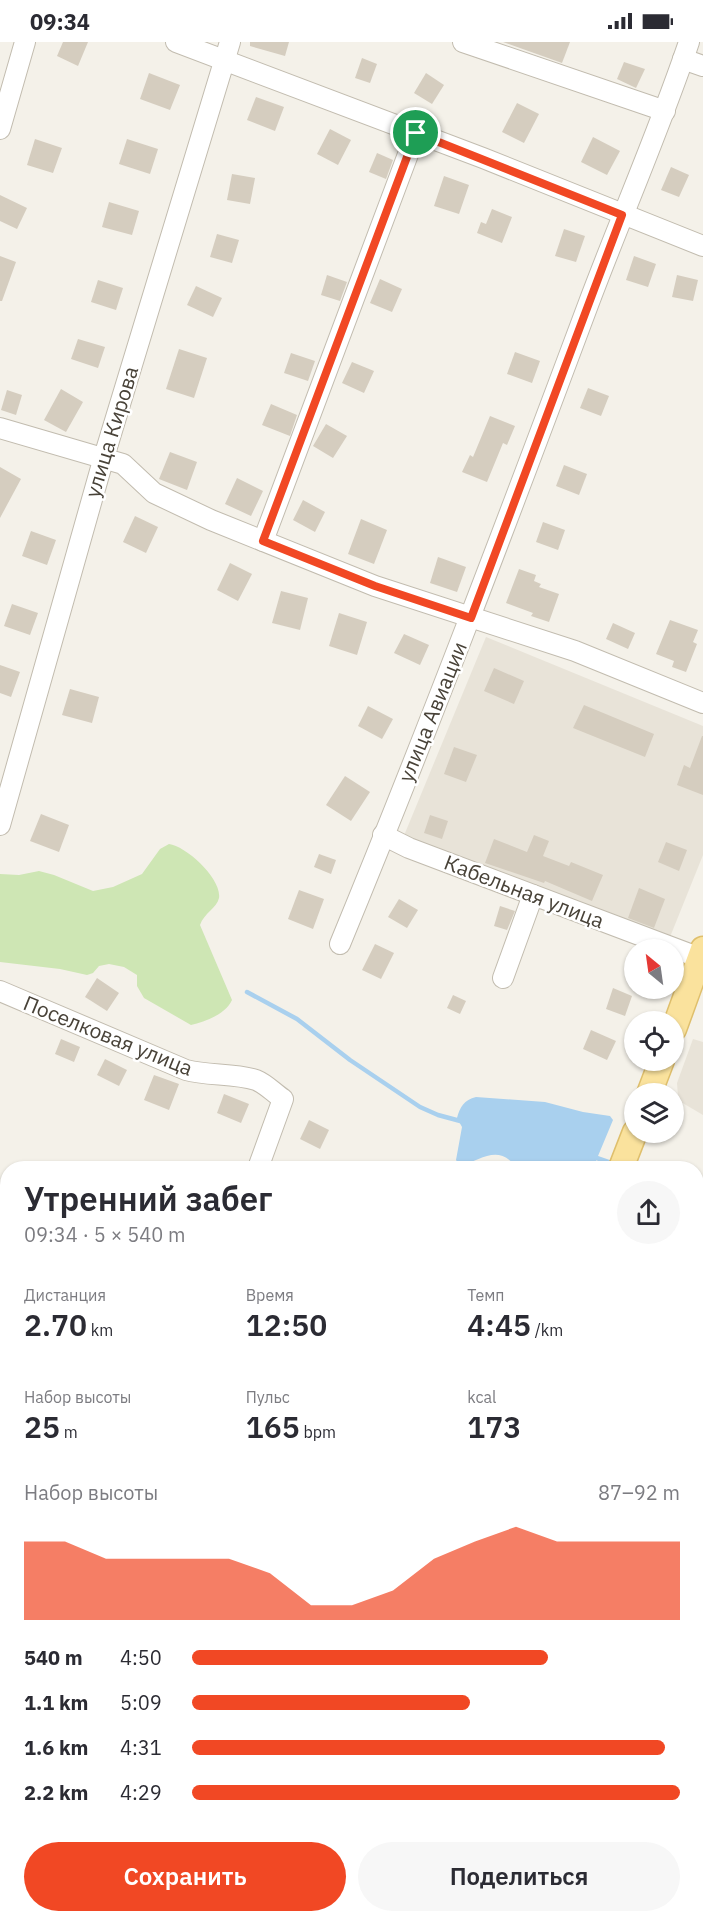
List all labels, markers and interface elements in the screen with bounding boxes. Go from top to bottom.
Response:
text: 09:34 [30,7,90,36]
pin [390,107,441,158]
icon: arrive [399,116,432,149]
street label: улица Кирова [78,363,144,501]
street label: улица Авиации [391,637,473,786]
street label: Кабельная улица [440,848,608,934]
north arrow [624,939,684,999]
map controls [624,939,684,1143]
street label: Поселковая улица [20,988,197,1082]
button: locate [624,1011,684,1071]
button: layers [624,1083,684,1143]
text: Утренний забег [24,1177,273,1220]
button: share [617,1181,680,1244]
text: 09:34 · 5 × 540 m [24,1221,185,1248]
text: Дистанция [24,1285,106,1305]
text: Время [246,1285,294,1305]
text: Темп [467,1285,505,1305]
text: 2.70 [24,1305,87,1344]
text: 12:50 [246,1305,327,1344]
text: 4:45 [467,1305,531,1344]
text: km [87,1320,113,1340]
text: /km [531,1320,563,1340]
text: Набор высоты [24,1387,131,1407]
text: Пульс [246,1387,290,1407]
text: kcal [467,1387,496,1407]
text: 25 [24,1407,60,1446]
text: 165 [246,1407,300,1446]
text: 173 [467,1407,521,1446]
text: m [60,1422,78,1442]
text: bpm [300,1422,336,1442]
text: Набор высоты [24,1479,158,1506]
text: 87–92 m [598,1479,680,1506]
text: 540 m [24,1644,83,1671]
text: 4:50 [120,1644,162,1671]
text: 1.1 km [24,1689,88,1716]
text: 5:09 [120,1689,162,1716]
text: 1.6 km [24,1734,88,1761]
text: 4:31 [120,1734,162,1761]
text: 2.2 km [24,1779,88,1806]
text: 4:29 [120,1779,162,1806]
button: Сохранить [24,1842,346,1911]
button: Поделиться [358,1842,680,1911]

